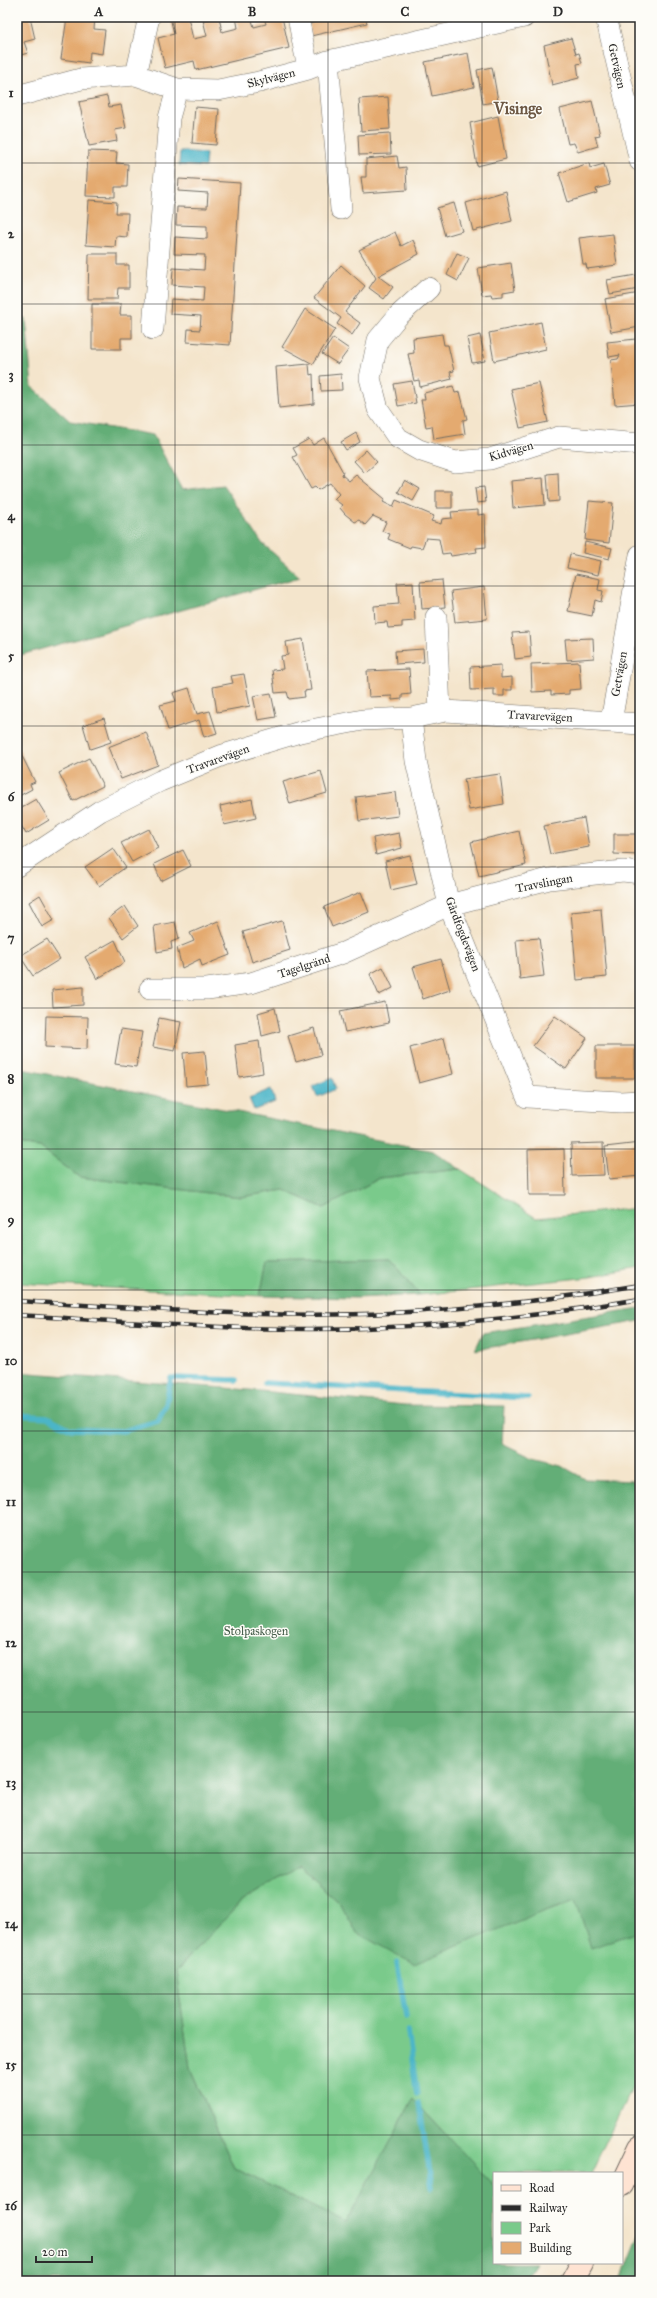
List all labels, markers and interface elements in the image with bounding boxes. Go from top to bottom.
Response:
text: A [94,4,104,20]
text: B [248,4,257,20]
text: C [401,4,410,20]
text: D [553,4,563,20]
street label: Getvägen [604,42,629,91]
street label: Skylvägen [246,65,297,92]
text: 1 [8,85,14,101]
district label: Visinge [493,99,543,119]
text: 2 [8,226,15,242]
text: 3 [8,367,14,383]
street label: Kidvägen [487,438,536,465]
text: 4 [7,508,15,524]
text: 5 [8,648,15,664]
street label: Getvägen [608,650,631,698]
street label: Travarevägen [507,707,574,726]
street label: Travarevägen [185,741,252,778]
text: 6 [8,789,16,805]
street label: Travslingan [514,871,574,896]
street label: Gårdfogdevägen [441,895,484,974]
text: 7 [8,930,15,946]
street label: Tagelgränd [276,951,332,982]
text: 8 [8,1071,15,1087]
text: 9 [8,1212,15,1228]
text: 10 [5,1353,18,1369]
text: 11 [6,1494,16,1510]
park label: Stolpaskogen [224,1624,289,1639]
text: 12 [5,1635,17,1651]
text: 13 [6,1775,16,1791]
text: 14 [5,1916,18,1932]
text: 15 [5,2057,17,2073]
legend [493,2172,623,2264]
text: Road [529,2181,555,2195]
text: 16 [5,2198,18,2214]
text: Railway [529,2201,568,2215]
text: Park [529,2221,551,2235]
scale bar [36,2238,92,2264]
text: Building [529,2241,572,2256]
text: 20 m [42,2245,68,2259]

